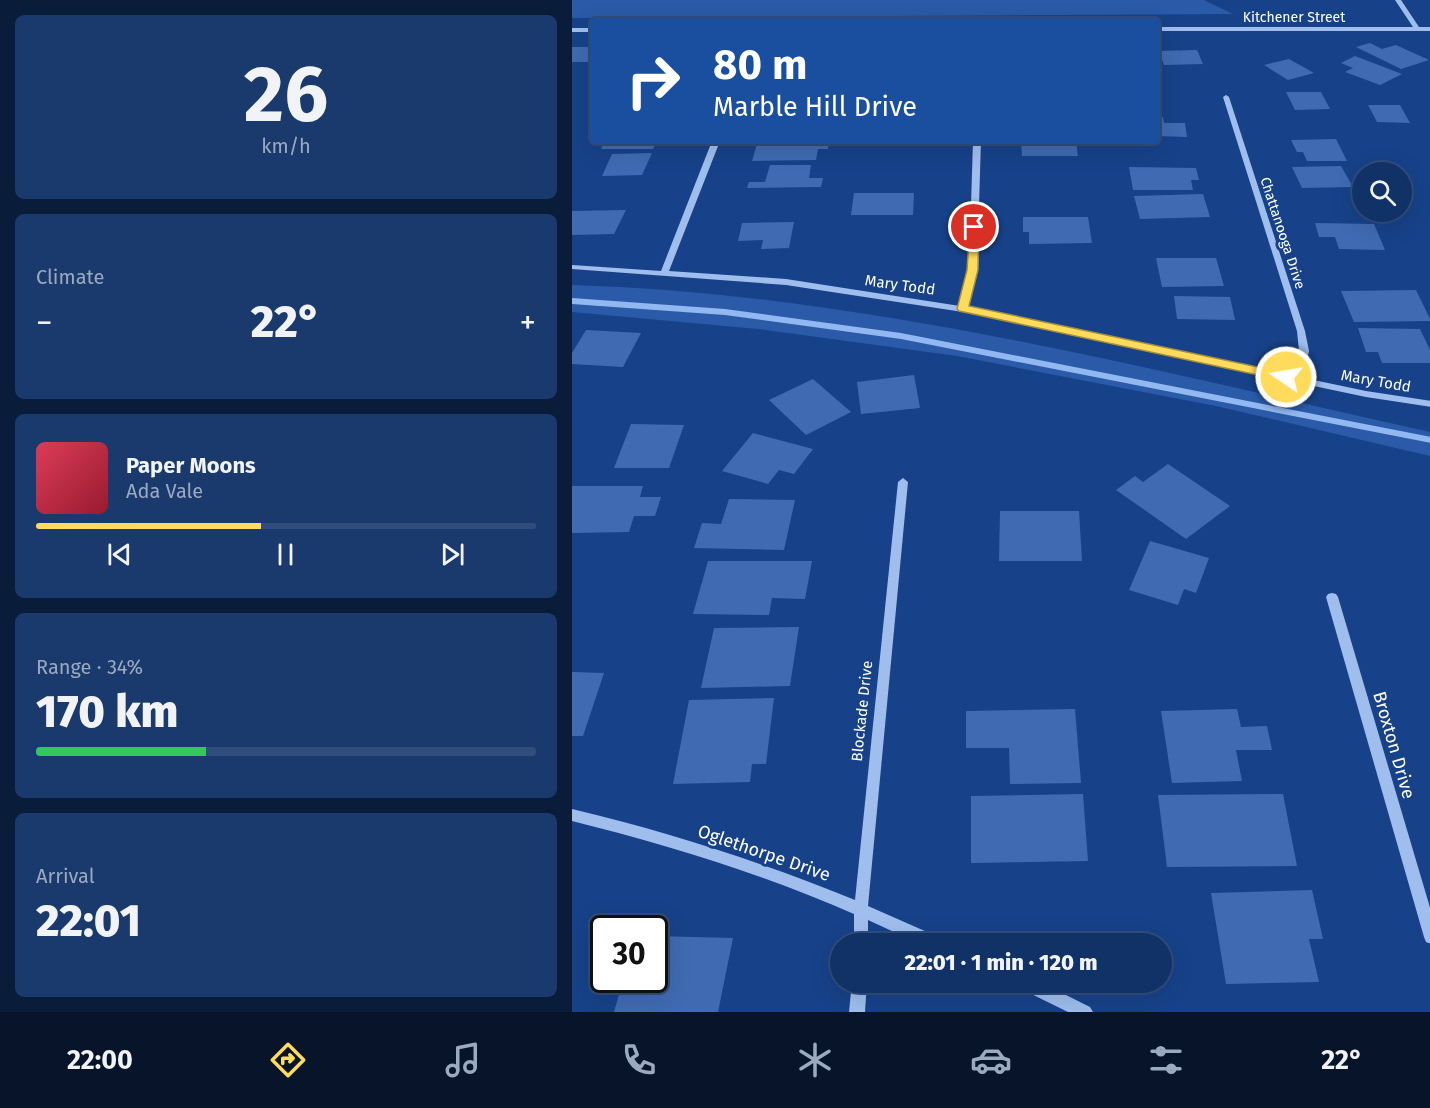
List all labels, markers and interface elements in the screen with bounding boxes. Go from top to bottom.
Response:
street label: Kitchener Street [1243,9,1346,26]
text: 80 m [713,40,807,90]
icon: right [614,42,692,120]
text: 26 [244,48,328,142]
text: Marble Hill Drive [713,91,917,123]
text: km/h [261,134,311,158]
map controls [1352,162,1412,222]
button: search [1352,162,1412,222]
street label: Chattanooga Drive [1256,175,1309,291]
pin [948,201,999,252]
icon: arrive [957,210,990,243]
text: Climate [36,265,104,289]
street label: Mary Todd [864,271,936,299]
text: 22° [251,295,321,349]
text: − [36,303,53,343]
text: + [520,303,536,343]
position arrow [1254,345,1318,409]
street label: Mary Todd [1340,366,1412,396]
text: Paper Moons [126,452,256,479]
text: Ada Vale [126,479,203,503]
icon: previous [103,538,136,571]
icon: pause [269,538,302,571]
icon: next [436,538,469,571]
text: Range · 34% [36,655,143,679]
street label: Blockade Drive [848,660,876,762]
text: 170 km [36,685,178,739]
street label: Broxton Drive [1368,689,1420,801]
street label: Oglethorpe Drive [695,820,833,886]
text: Arrival [36,864,95,888]
text: 22:01 [36,894,141,948]
speed limit sign: 30 [590,915,668,993]
text: 22:01 · 1 min · 120 m [904,949,1098,976]
icon: directions [267,1039,309,1081]
icon: music [442,1039,484,1081]
icon: phone [618,1039,660,1081]
icon: climate [794,1039,836,1081]
icon: car [970,1039,1012,1081]
icon: filters [1145,1039,1187,1081]
text: 22:00 [67,1044,133,1076]
text: 22° [1321,1044,1363,1076]

